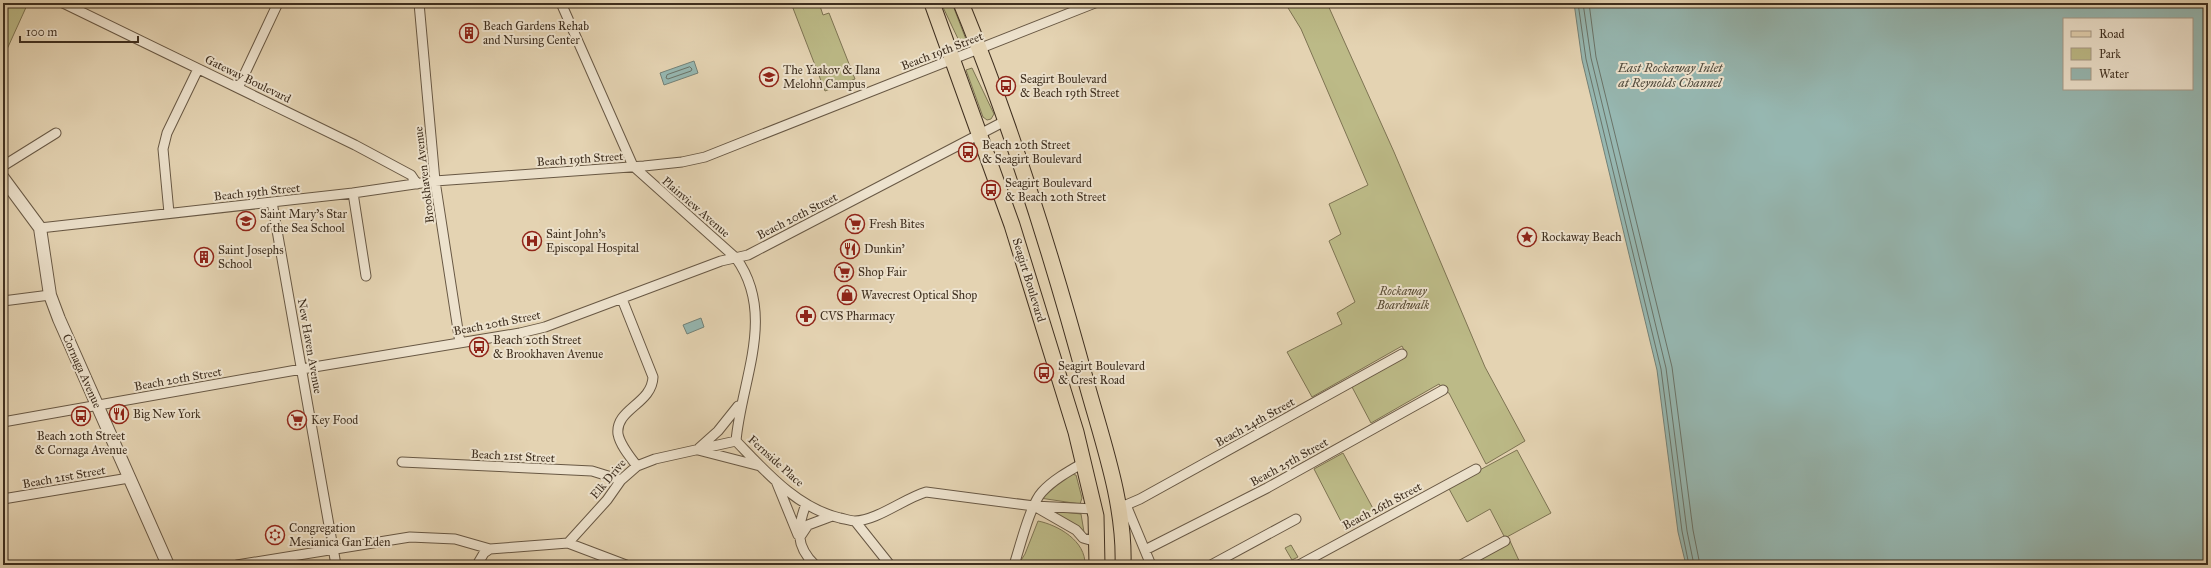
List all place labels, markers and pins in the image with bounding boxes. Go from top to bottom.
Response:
place label: Beach Gardens Rehab and Nursing Center [483,19,589,48]
building icon: Beach Gardens Rehab and Nursing Center [458,22,480,44]
place label: The Yaakov & Ilana Melohn Campus [783,63,881,91]
school or university icon: The Yaakov & Ilana Melohn Campus [758,66,780,88]
place label: Seagirt Boulevard & Beach 19th Street [1020,72,1120,100]
bus stop icon: Seagirt Boulevard & Beach 19th Street [995,75,1017,97]
place label: Beach 20th Street & Seagirt Boulevard [982,138,1082,167]
bus stop icon: Beach 20th Street & Seagirt Boulevard [957,141,979,163]
place label: Seagirt Boulevard & Beach 20th Street [1005,176,1107,204]
bus stop icon: Seagirt Boulevard & Beach 20th Street [980,179,1002,201]
place label: Saint Mary's Star of the Sea School [260,207,347,235]
school or university icon: Saint Mary's Star of the Sea School [235,210,257,232]
supermarket icon: Fresh Bites [844,213,866,235]
place label: Fresh Bites [869,217,924,231]
place icon: Rockaway Beach [1516,226,1538,248]
place label: Saint John's Episcopal Hospital [546,227,640,255]
hospital icon: Saint John's Episcopal Hospital [521,230,543,252]
place label: Rockaway Beach [1541,230,1622,244]
restaurant icon: Dunkin' [839,238,861,260]
place label: Dunkin' [864,242,905,256]
place label: Saint Josephs School [218,243,284,271]
building icon: Saint Josephs School [193,246,215,268]
supermarket icon: Shop Fair [833,261,855,283]
place label: Shop Fair [858,265,907,279]
shop icon: Wavecrest Optical Shop [836,284,858,306]
place label: Wavecrest Optical Shop [861,288,977,302]
pharmacy icon: CVS Pharmacy [795,305,817,327]
place label: CVS Pharmacy [820,309,895,323]
place label: Beach 20th Street & Brookhaven Avenue [493,333,603,361]
bus stop icon: Beach 20th Street & Brookhaven Avenue [468,336,490,358]
place label: Seagirt Boulevard & Crest Road [1058,359,1145,387]
bus stop icon: Seagirt Boulevard & Crest Road [1033,362,1055,384]
restaurant icon: Big New York [108,403,130,425]
bus stop icon: Beach 20th Street & Cornaga Avenue [70,405,92,427]
place label: Big New York [133,407,201,422]
supermarket icon: Key Food [286,409,308,431]
place label: Key Food [311,413,358,427]
place label: Beach 20th Street & Cornaga Avenue [35,429,127,458]
place label: Congregation Mesianica Gan Eden [289,521,391,549]
synagogue icon: Congregation Mesianica Gan Eden [264,524,286,546]

